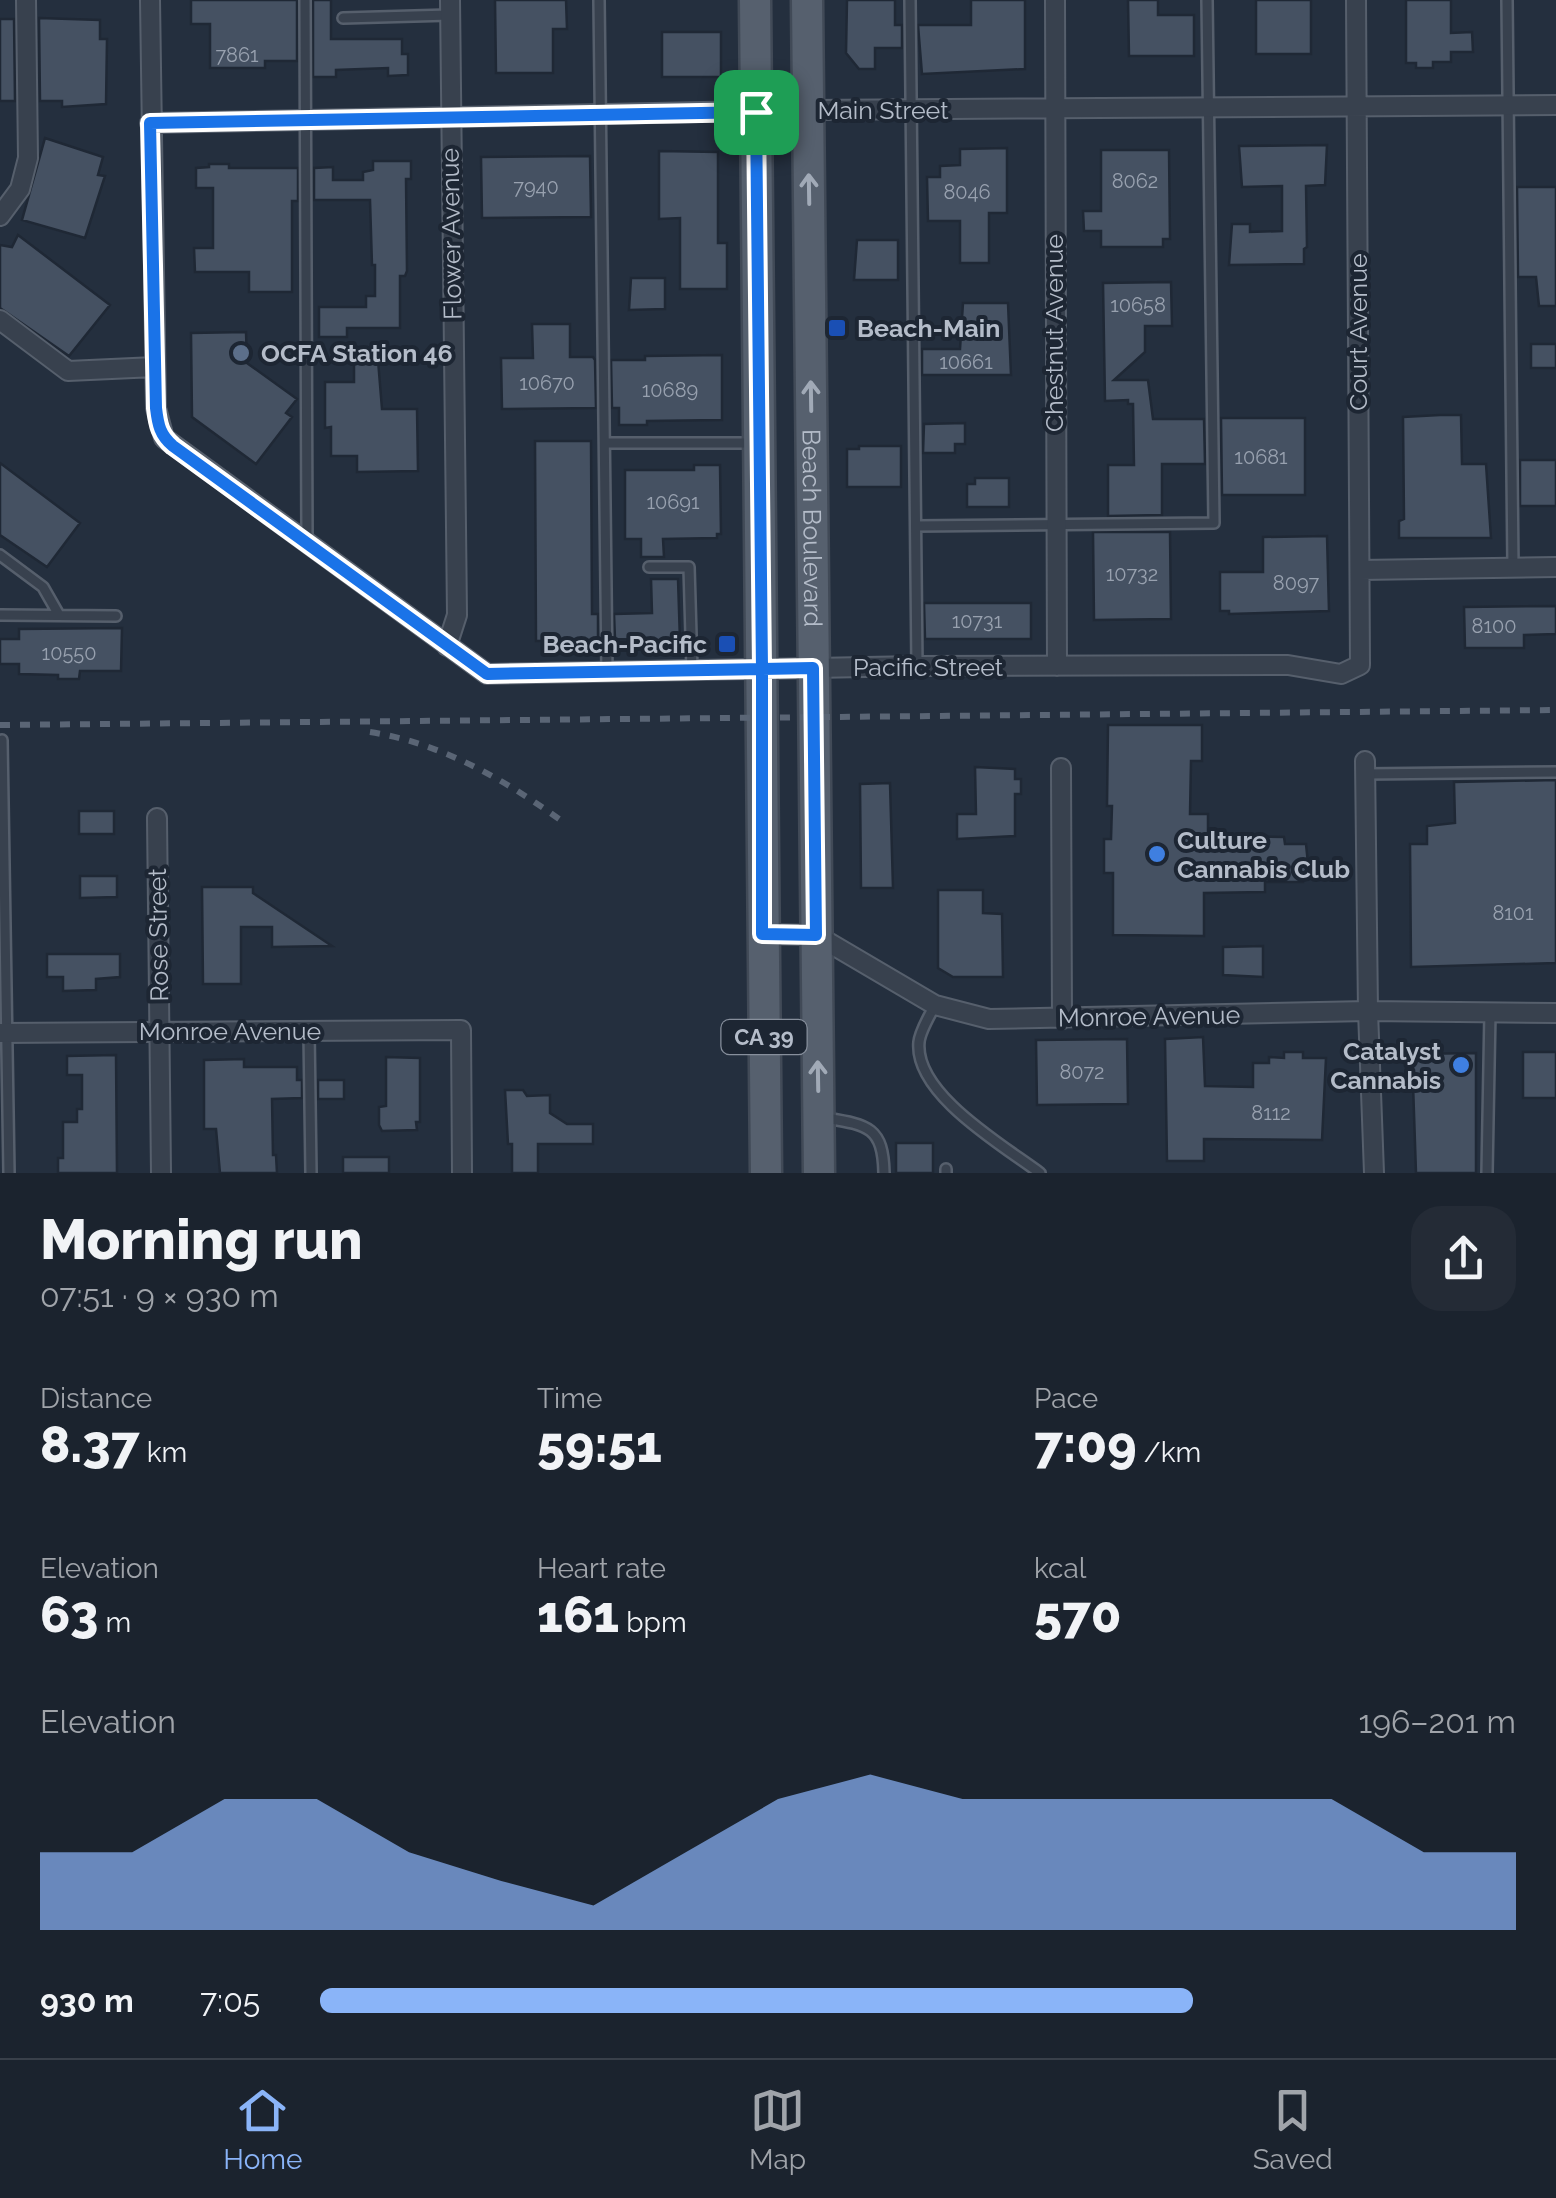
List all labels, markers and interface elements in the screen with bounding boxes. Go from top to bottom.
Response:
house number: 7861 [215,43,259,67]
pin [714,70,799,155]
icon: arrive [729,85,784,140]
street label: Main Street [817,95,949,125]
street label: Flower Avenue [435,148,467,320]
house number: 8062 [1112,169,1158,193]
one-way arrow [799,173,818,205]
house number: 7940 [513,175,559,199]
house number: 8046 [943,180,991,204]
street label: Chestnut Avenue [1039,234,1069,432]
street label: Court Avenue [1343,253,1373,411]
house number: 10658 [1110,293,1166,317]
place label: Beach-Main [857,313,1000,343]
marker: Beach-Main [826,317,848,339]
place label: OCFA Station 46 [261,338,453,368]
marker: OCFA Station 46 [230,342,252,364]
house number: 10661 [939,350,993,374]
house number: 10670 [519,371,575,395]
house number: 10689 [642,378,698,402]
one-way arrow [801,380,820,412]
street label: Beach Boulevard [796,429,828,627]
house number: 10681 [1234,445,1288,469]
house number: 10691 [646,490,700,514]
house number: 10732 [1106,562,1158,586]
house number: 8097 [1273,571,1319,595]
house number: 10731 [952,609,1003,633]
house number: 8100 [1472,614,1516,638]
place label: Beach-Pacific [542,629,707,659]
marker: Beach-Pacific [716,633,738,655]
house number: 10550 [42,641,96,665]
street label: Pacific Street [853,652,1004,682]
place label: Culture Cannabis Club [1177,825,1350,884]
marker: Culture Cannabis Club [1146,843,1168,865]
street label: Rose Street [142,868,174,1002]
house number: 8101 [1492,901,1534,925]
street label: Monroe Avenue [1058,999,1240,1033]
street label: Monroe Avenue [139,1016,321,1046]
road number: CA 39 [722,1020,806,1054]
place label: Catalyst Cannabis [1330,1036,1441,1095]
marker: Catalyst Cannabis [1450,1054,1472,1076]
one-way arrow [808,1060,828,1092]
house number: 8072 [1059,1060,1105,1084]
house number: 8112 [1251,1101,1291,1125]
button: share [1411,1206,1516,1311]
text: Morning run [40,1207,363,1272]
text: 07:51 · 9 × 930 m [40,1277,279,1314]
text: Distance [40,1382,152,1415]
text: Time [537,1382,602,1415]
text: Pace [1034,1382,1098,1415]
text: 8.37 [40,1415,140,1474]
text: 59:51 [537,1415,662,1474]
text: 7:09 [1034,1415,1137,1474]
text: km [140,1436,187,1469]
text: /km [1137,1436,1201,1469]
text: Elevation [40,1552,159,1585]
text: Heart rate [537,1552,666,1585]
text: kcal [1034,1552,1086,1585]
text: 63 [40,1585,98,1644]
text: 161 [537,1585,619,1644]
text: 570 [1034,1585,1121,1644]
text: m [98,1606,131,1639]
text: bpm [619,1606,687,1639]
text: Elevation [40,1703,176,1740]
text: 196–201 m [1359,1703,1516,1740]
text: 930 m [40,1982,134,2019]
text: 7:05 [200,1982,260,2019]
tab: Home [223,2083,303,2176]
tab: Map [749,2083,806,2176]
tab: Saved [1253,2083,1333,2176]

